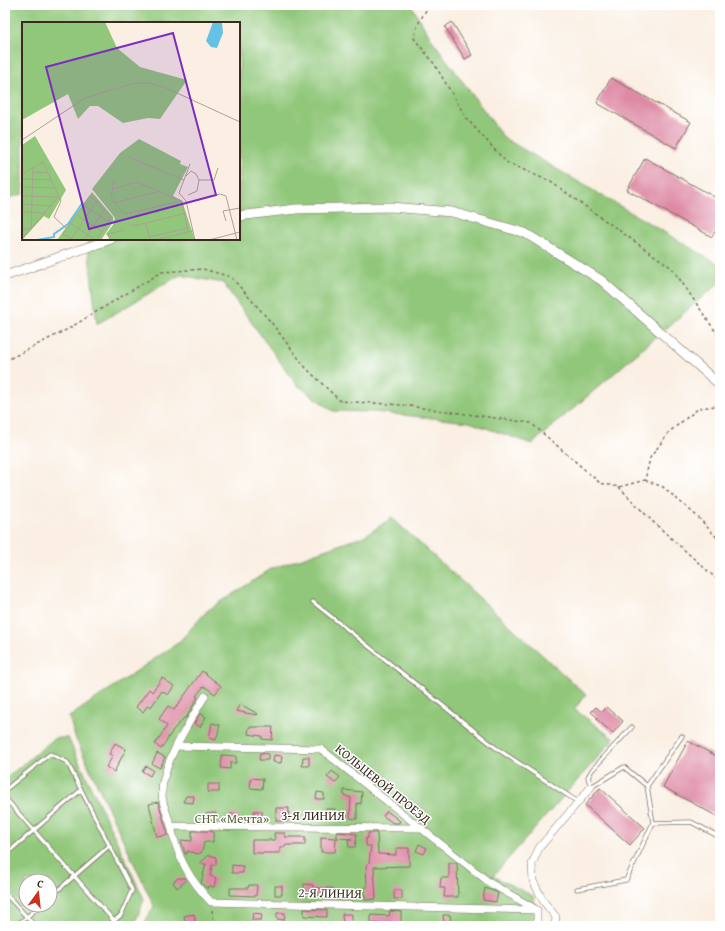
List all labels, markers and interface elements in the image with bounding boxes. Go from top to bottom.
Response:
inset map [22,22,240,240]
street label: КОЛЬЦЕВОЙ ПРОЕЗД [331,739,435,829]
street label: 3-Я ЛИНИЯ [281,806,345,825]
park label: СНТ «Мечта» [195,809,269,828]
north arrow [18,873,58,913]
text: С [36,875,46,892]
street label: 2-Я ЛИНИЯ [298,883,362,903]

